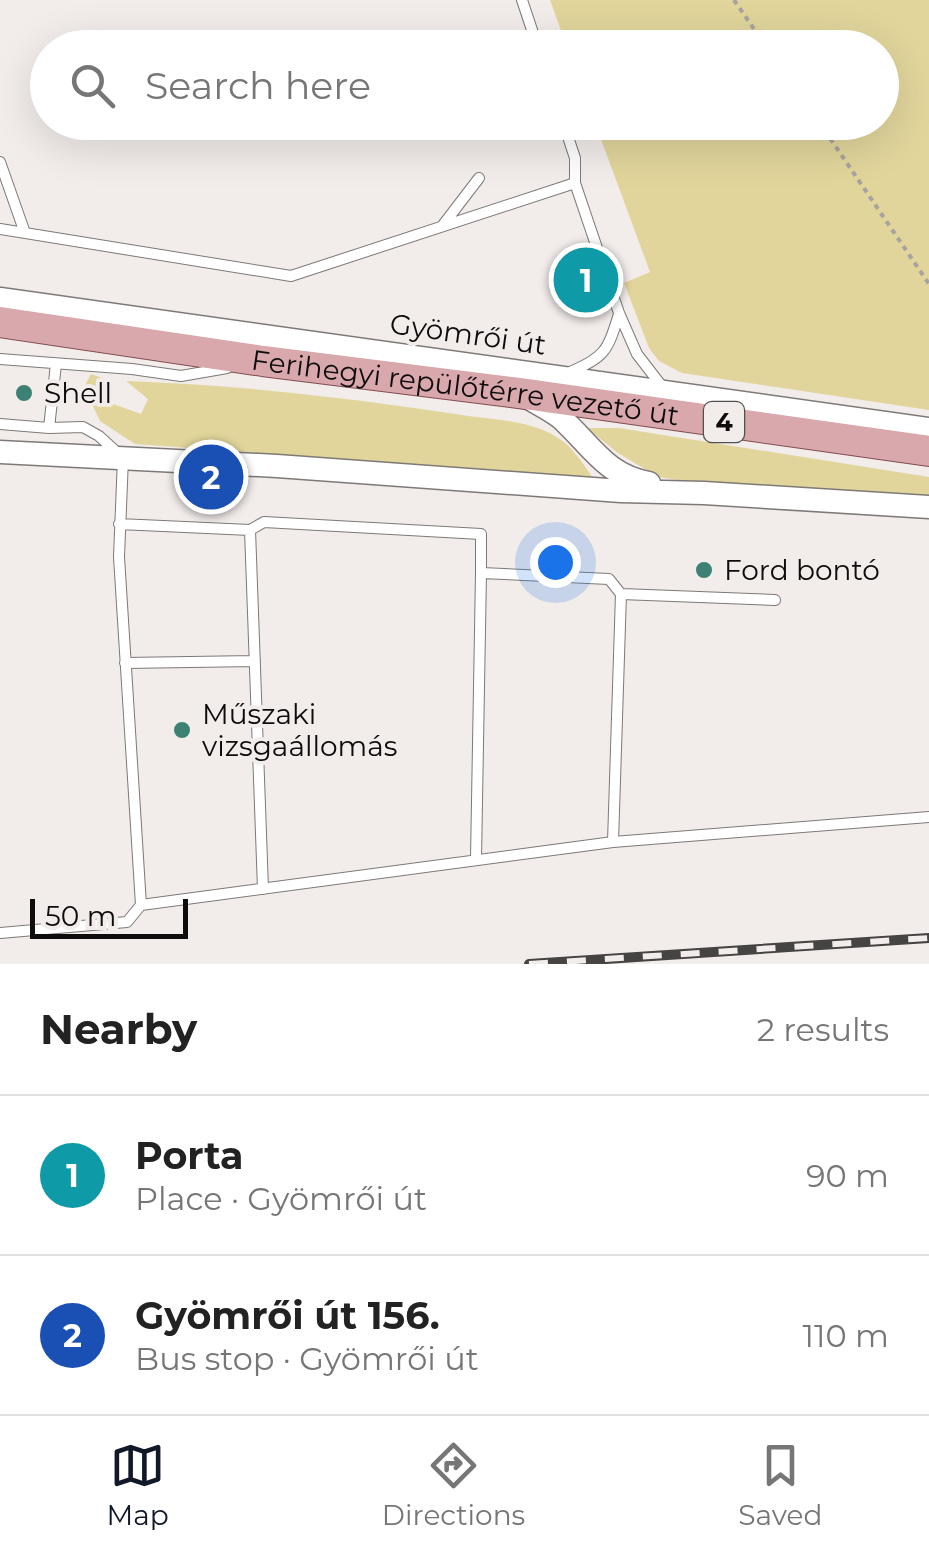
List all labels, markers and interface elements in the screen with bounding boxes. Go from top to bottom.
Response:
search box [30,30,899,140]
icon: search [65,58,120,113]
text: Search here [145,62,371,109]
pin: 1 [554,242,618,318]
street label: Gyömrői út [388,306,548,362]
street label: Ferihegyi repülőtérre vezető út [249,343,681,432]
place label: Shell [44,376,112,410]
marker: Shell [13,382,35,404]
road number: 4 [704,402,744,442]
pin: 2 [178,440,244,514]
your location [530,537,581,588]
place label: Ford bontó [724,553,880,587]
marker: Ford bontó [693,559,715,581]
place label: Műszaki vizsgaállomás [202,697,397,763]
marker: Műszaki vizsgaállomás [171,719,193,741]
scale bar [30,894,188,938]
text: 50 m [45,899,116,933]
text: Nearby [40,1003,197,1055]
text: 2 results [757,1010,889,1049]
text: Porta [135,1132,244,1179]
text: 1 [66,1156,79,1195]
text: 90 m [806,1156,889,1195]
text: Place · Gyömrői út [135,1179,427,1218]
text: Gyömrői út 156. [135,1292,440,1339]
text: 2 [63,1316,82,1355]
text: 110 m [802,1316,889,1355]
text: Bus stop · Gyömrői út [135,1339,479,1378]
tab: Map [107,1438,169,1532]
tab: Directions [382,1438,525,1532]
tab: Saved [738,1438,822,1532]

